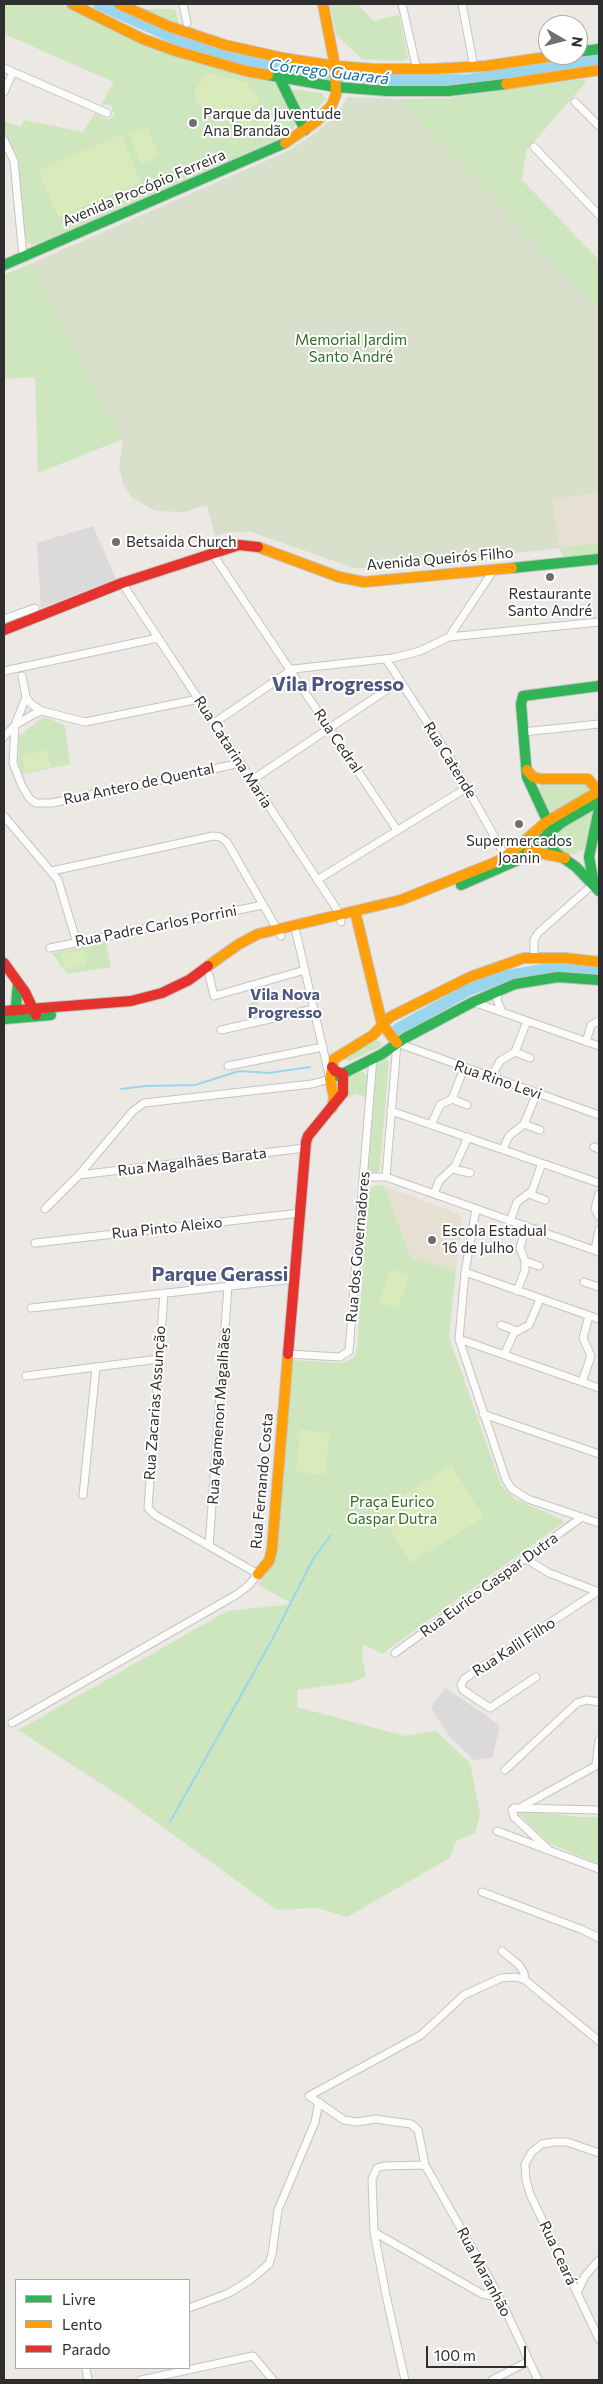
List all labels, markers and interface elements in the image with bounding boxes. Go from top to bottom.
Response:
north arrow [538,15,588,65]
text: N [568,36,587,48]
water label: Córrego Guarará [268,55,390,89]
place label: Parque da Juventude Ana Brandão [203,105,341,140]
marker: Parque da Juventude Ana Brandão [187,117,199,129]
street label: Avenida Procópio Ferreira [60,145,228,231]
park label: Memorial Jardim Santo André [295,331,407,366]
place label: Betsaida Church [126,533,237,551]
marker: Betsaida Church [110,536,122,548]
street label: Avenida Queirós Filho [366,544,514,574]
marker: Restaurante Santo André [544,571,556,583]
place label: Restaurante Santo André [508,585,592,620]
district label: Vila Progresso [272,672,404,696]
street label: Rua Catarina Maria [190,693,276,811]
street label: Rua Cedral [310,706,366,776]
street label: Rua Catende [419,719,481,801]
street label: Rua Antero de Quental [62,759,216,809]
marker: Supermercados Joanin [513,818,525,830]
place label: Supermercados Joanin [466,832,572,867]
street label: Rua Padre Carlos Porrini [74,901,238,951]
district label: Vila Nova Progresso [248,985,322,1023]
street label: Rua Rino Levi [452,1057,544,1103]
street label: Rua Magalhães Barata [116,1144,268,1180]
street label: Rua dos Governadores [342,1171,374,1323]
street label: Rua Pinto Aleixo [111,1213,223,1243]
place label: Escola Estadual 16 de Julho [442,1222,547,1257]
marker: Escola Estadual 16 de Julho [426,1234,438,1246]
district label: Parque Gerassi [152,1262,288,1286]
street label: Rua Zacarias Assunção [141,1325,169,1481]
street label: Rua Agamenon Magalhães [204,1327,234,1505]
street label: Rua Fernando Costa [247,1412,277,1550]
park label: Praça Eurico Gaspar Dutra [347,1493,437,1528]
street label: Rua Eurico Gaspar Dutra [417,1529,561,1641]
street label: Rua Kalil Filho [469,1614,559,1680]
street label: Rua Ceará [535,2218,581,2288]
street label: Rua Maranhão [453,2224,515,2320]
legend [15,2279,190,2369]
text: Livre [62,2290,96,2308]
text: Lento [62,2315,102,2333]
scale bar [428,2336,528,2368]
text: Parado [62,2340,111,2358]
text: 100 m [434,2346,476,2364]

